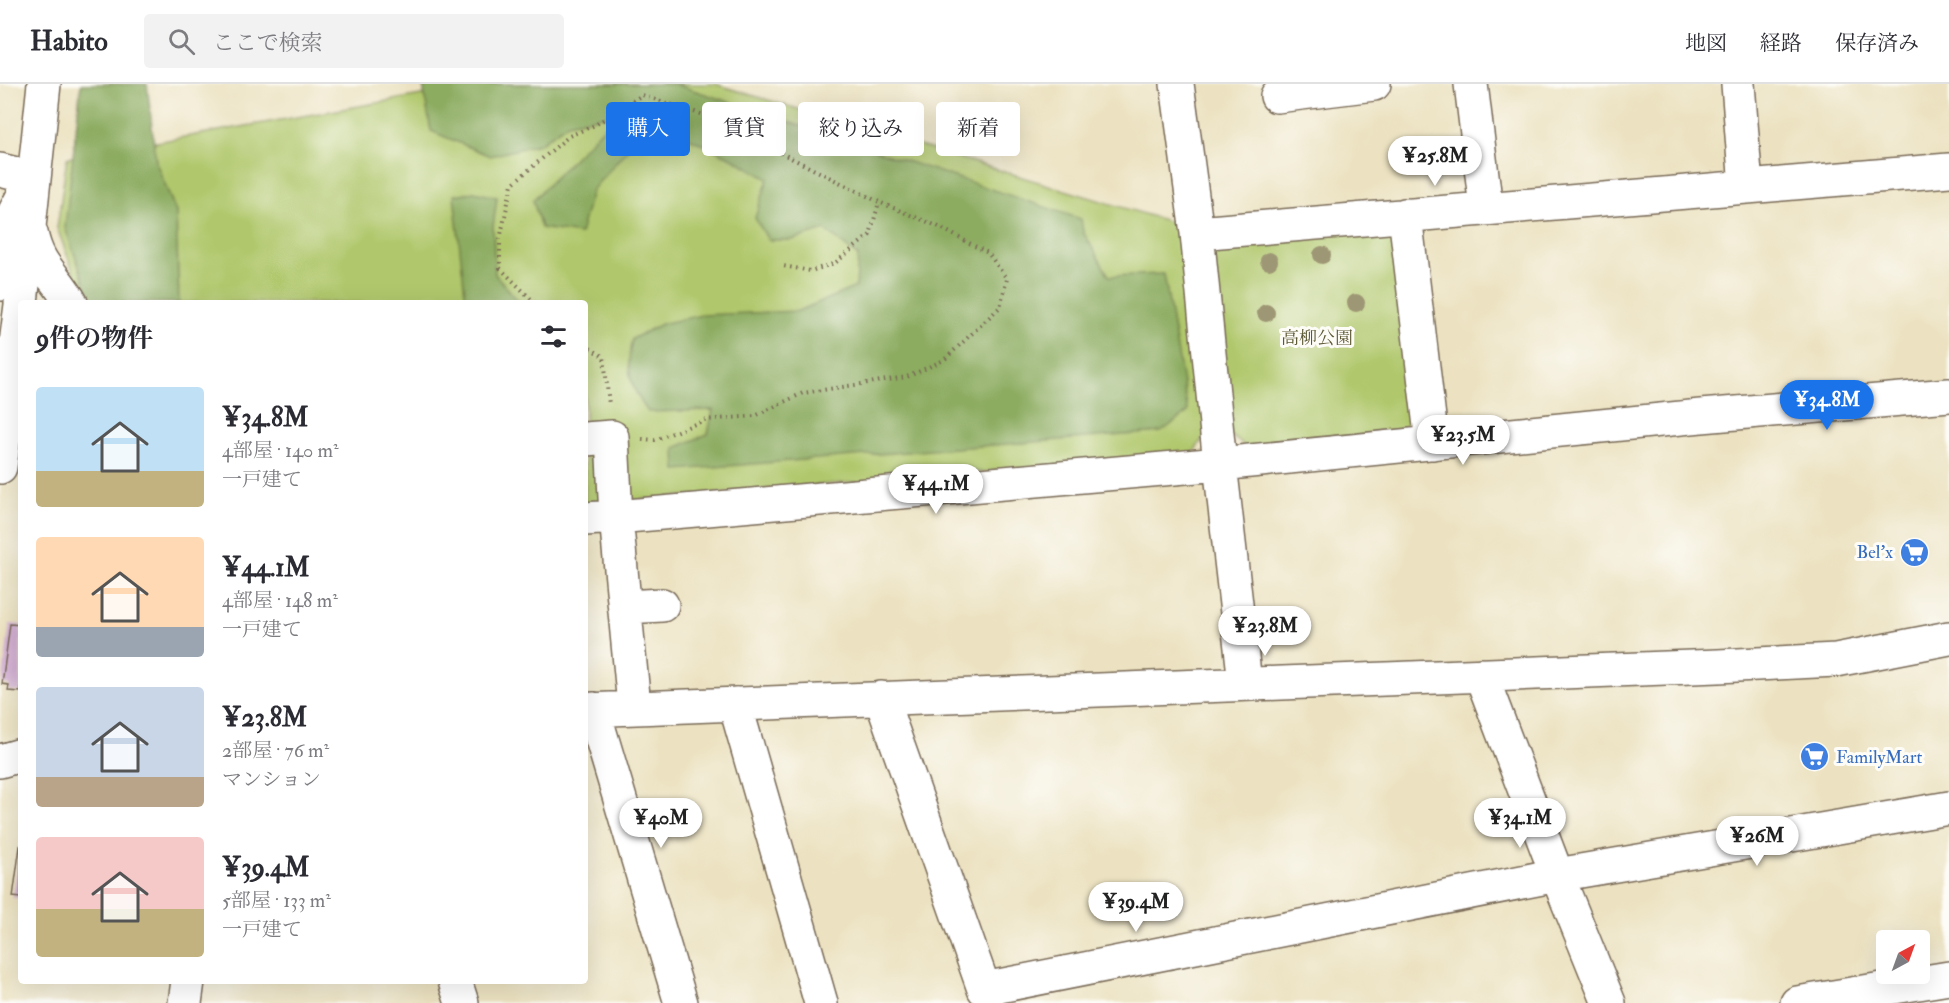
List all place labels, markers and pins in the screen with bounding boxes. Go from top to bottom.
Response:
pin: ¥25.8M [1386,136,1484,187]
pin: ¥34.8M [1778,380,1876,431]
pin: ¥23.5M [1414,415,1512,466]
pin: ¥44.1M [887,464,985,515]
supermarket icon: Bel'x [1898,536,1930,568]
place label: Bel'x [1857,541,1893,564]
pin: ¥23.8M [1216,606,1314,657]
supermarket icon: FamilyMart [1799,741,1831,773]
place label: FamilyMart [1836,746,1922,769]
pin: ¥40M [625,798,697,849]
pin: ¥34.1M [1471,798,1569,849]
pin: ¥26M [1721,816,1793,867]
pin: ¥39.4M [1087,882,1185,933]

